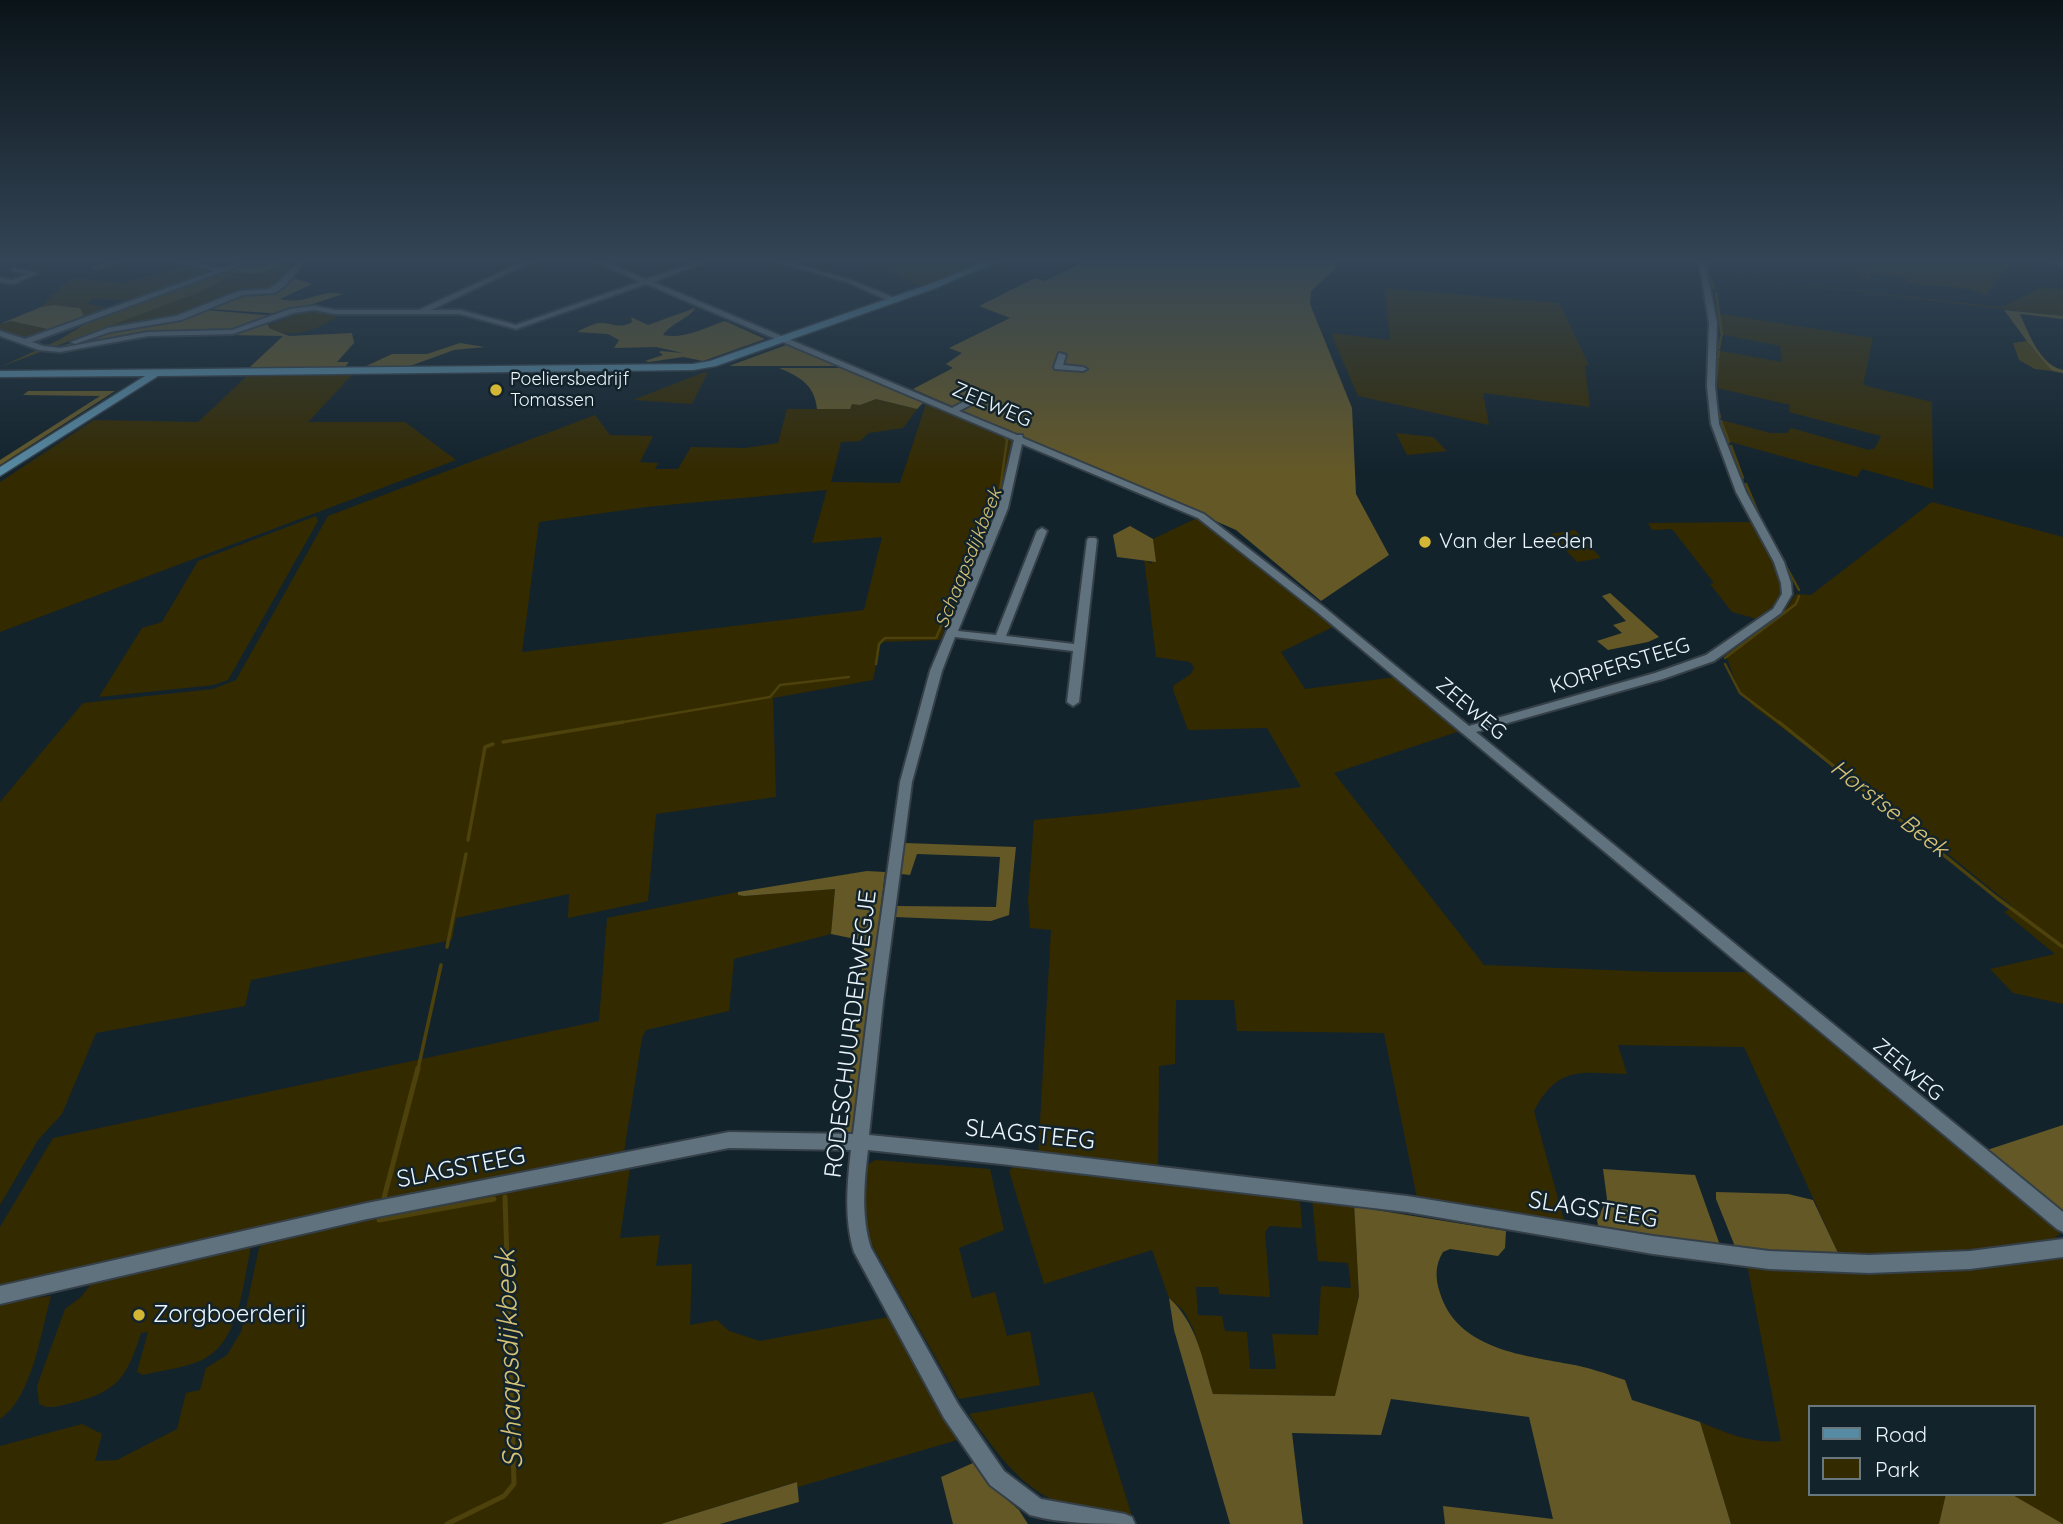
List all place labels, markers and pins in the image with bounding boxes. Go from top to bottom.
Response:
place label: Poeliersbedrijf Tomassen [510,369,629,412]
marker: Poeliersbedrijf Tomassen [488,382,504,398]
place label: Van der Leeden [1439,529,1593,555]
marker: Van der Leeden [1417,534,1433,550]
place label: Zorgboerderij [153,1301,307,1329]
marker: Zorgboerderij [131,1307,147,1323]

